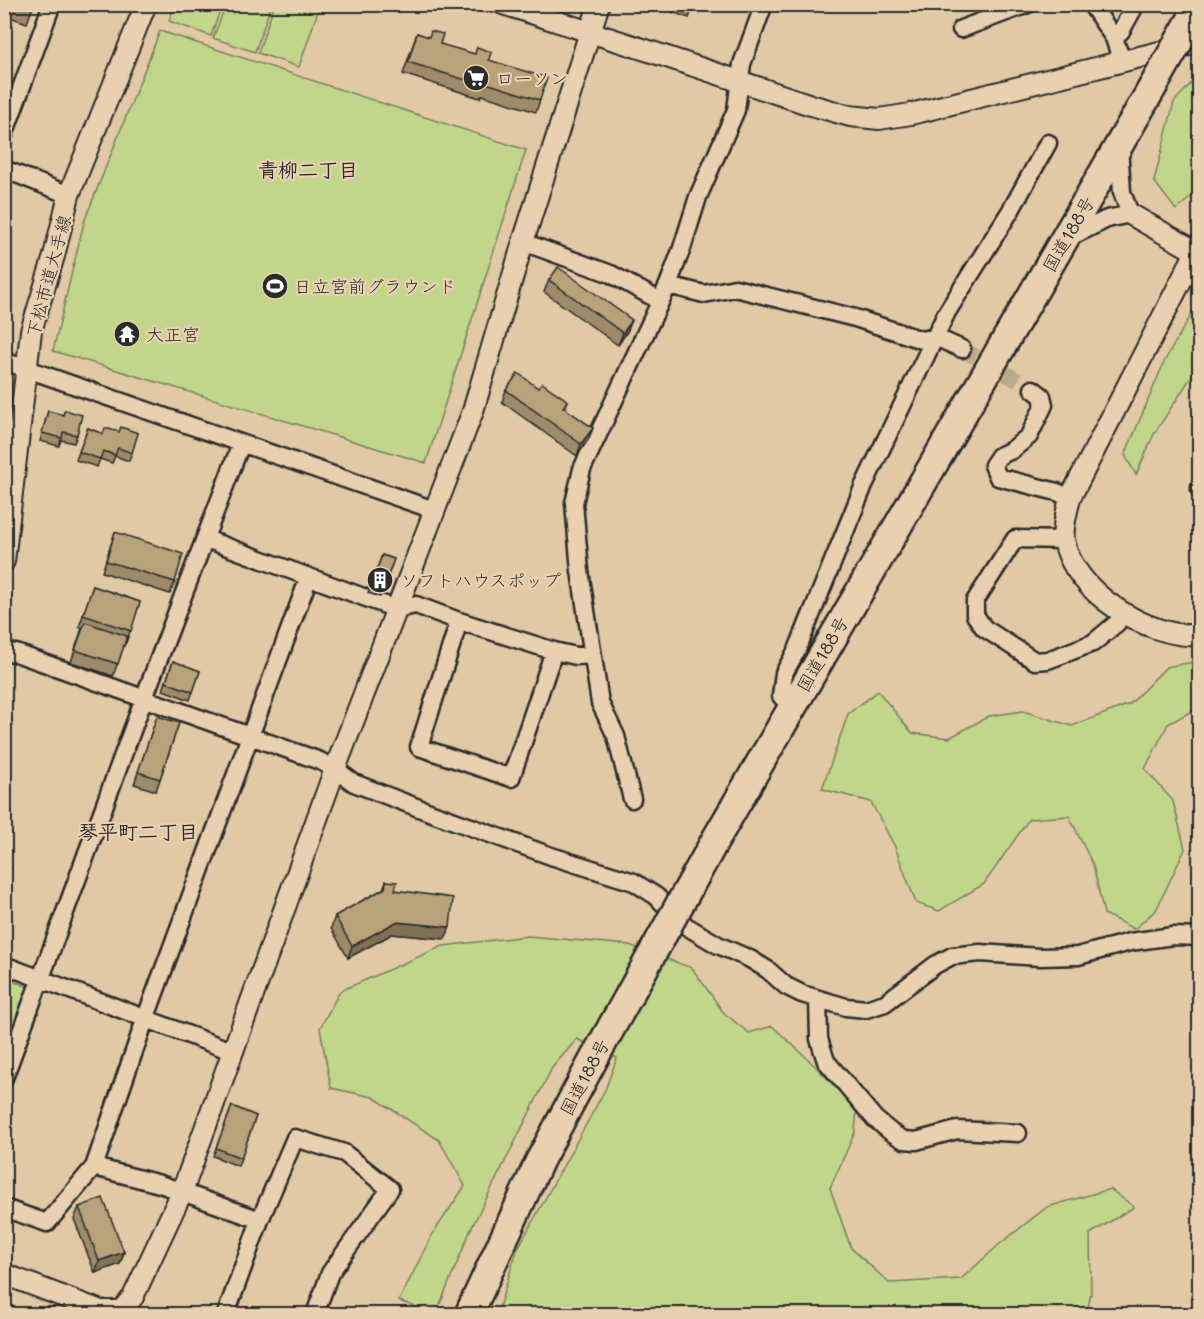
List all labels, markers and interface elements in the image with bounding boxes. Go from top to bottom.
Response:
supermarket icon: ローソン [461,63,491,93]
place label: ローソン [496,66,568,90]
district label: 青柳二丁目 [258,156,358,182]
street label: 国道188号 [1037,192,1099,276]
street label: 下松市道大手線 [20,212,76,340]
sports icon: 日立宮前グラウンド [260,271,290,301]
place label: 日立宮前グラウンド [294,274,456,298]
temple icon: 大正宮 [112,319,142,349]
place label: 大正宮 [146,322,200,346]
building icon: ソフトハウスポップ [365,565,395,595]
place label: ソフトハウスポップ [400,568,561,592]
street label: 国道188号 [791,612,853,696]
district label: 琴平町二丁目 [78,818,198,844]
street label: 国道188号 [554,1034,614,1120]

